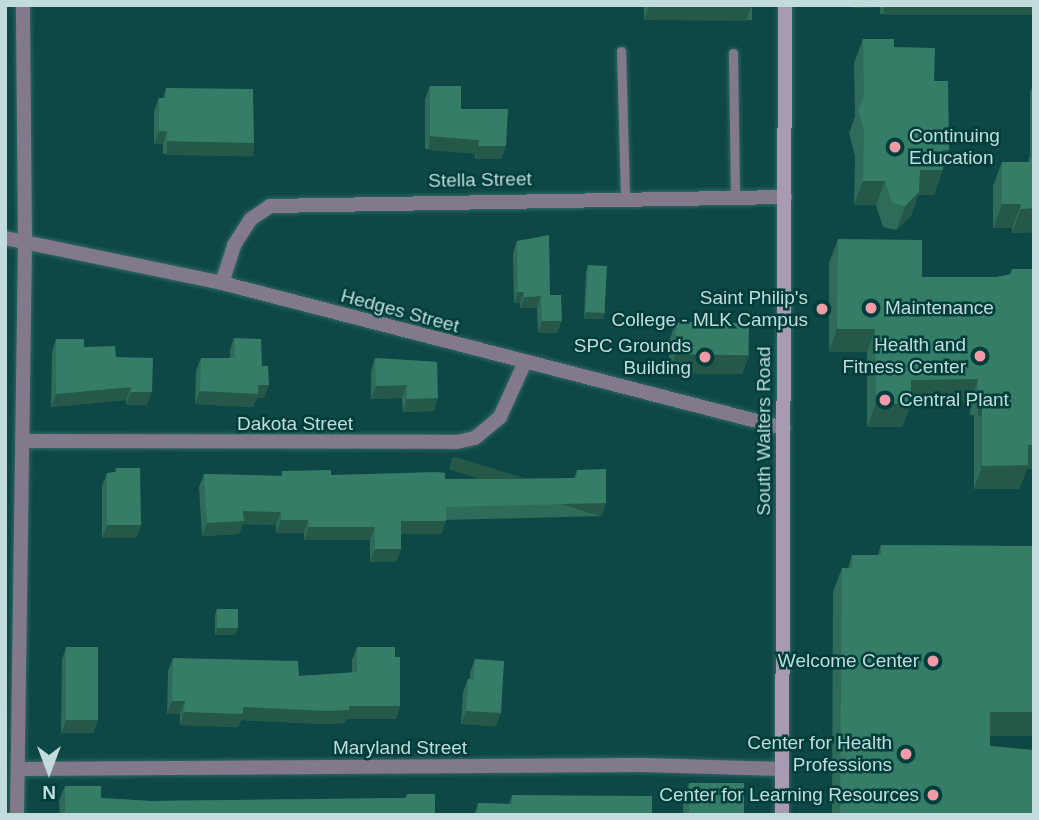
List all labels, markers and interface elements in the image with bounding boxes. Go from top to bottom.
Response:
place label: Continuing Education [909,125,1000,169]
marker: Continuing Education [887,139,903,155]
street label: Stella Street [428,168,532,192]
street label: Hedges Street [338,284,462,338]
place label: Saint Philip's College - MLK Campus [612,287,808,331]
place label: Maintenance [885,297,994,319]
marker: Maintenance [863,300,879,316]
marker: Saint Philip's College - MLK Campus [814,301,830,317]
place label: Health and Fitness Center [842,334,966,378]
place label: SPC Grounds Building [574,335,691,379]
street label: South Walters Road [753,346,775,516]
marker: Health and Fitness Center [972,348,988,364]
marker: SPC Grounds Building [697,349,713,365]
place label: Central Plant [899,389,1009,411]
marker: Central Plant [877,392,893,408]
street label: Dakota Street [237,413,353,435]
place label: Welcome Center [778,650,919,672]
marker: Welcome Center [925,653,941,669]
place label: Center for Health Professions [747,732,892,776]
north arrow [14,736,84,806]
street label: Maryland Street [333,737,467,759]
marker: Center for Health Professions [898,746,914,762]
text: N [42,782,56,803]
place label: Center for Learning Resources [659,784,919,806]
marker: Center for Learning Resources [925,787,941,803]

